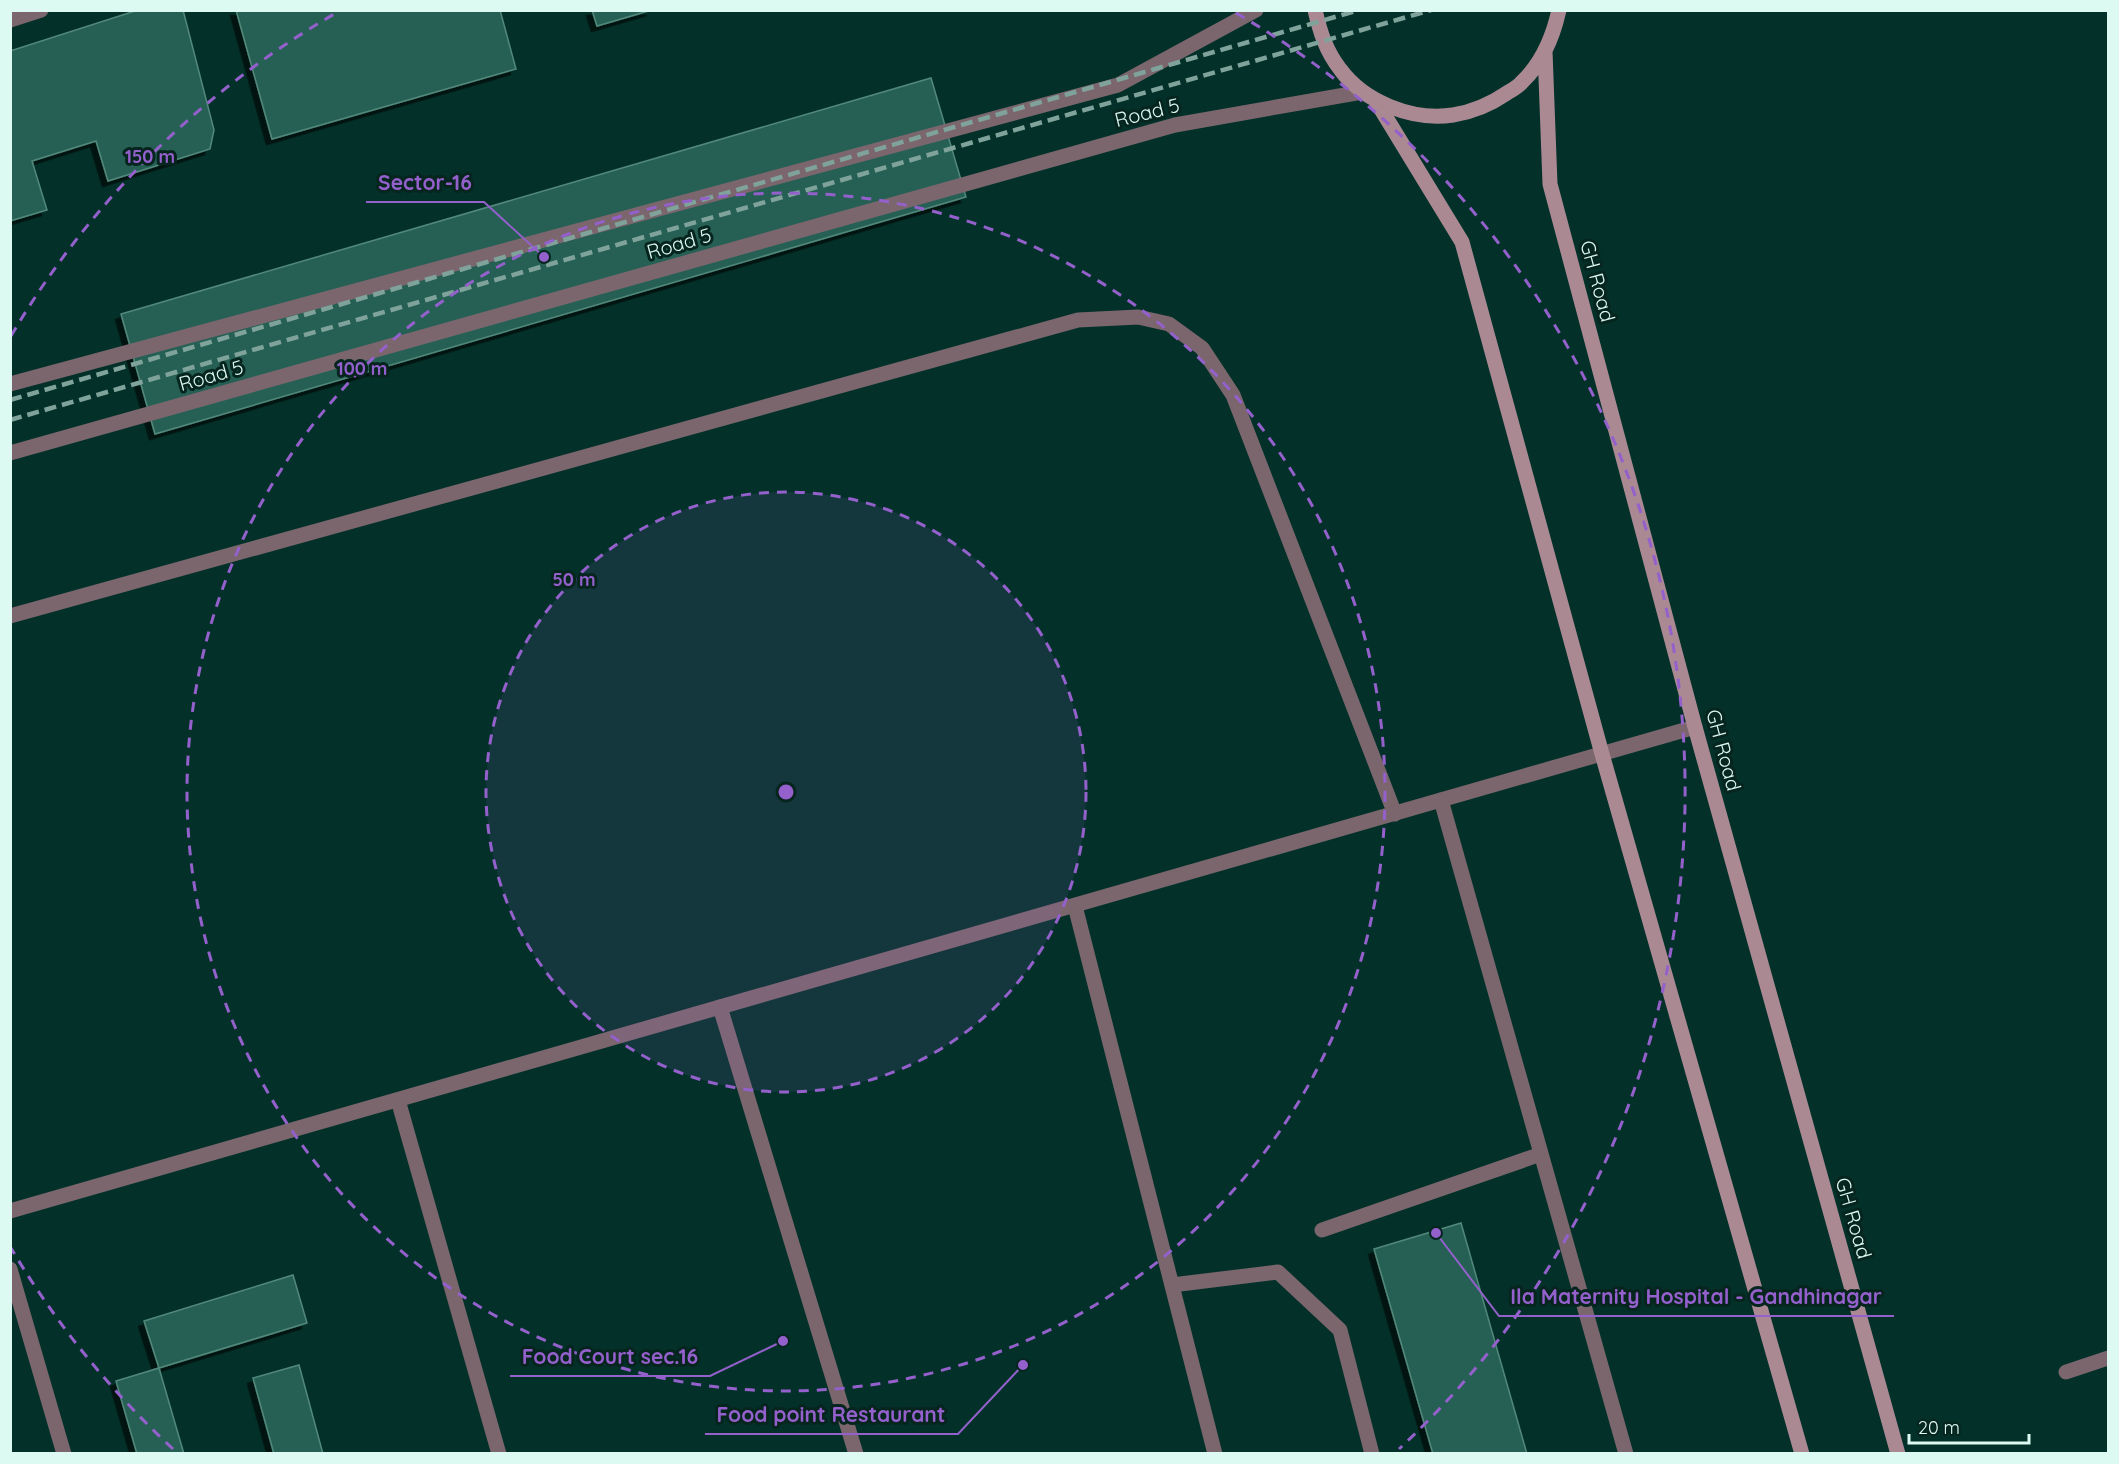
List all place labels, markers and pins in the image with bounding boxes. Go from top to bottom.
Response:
callout: Sector-16 [366,163,484,202]
centre of rings [776,782,796,802]
callout: Ila Maternity Hospital - Gandhinagar [1499,1277,1894,1316]
callout: Food Court sec.16 [510,1337,710,1376]
callout: Food point Restaurant [705,1395,958,1434]

